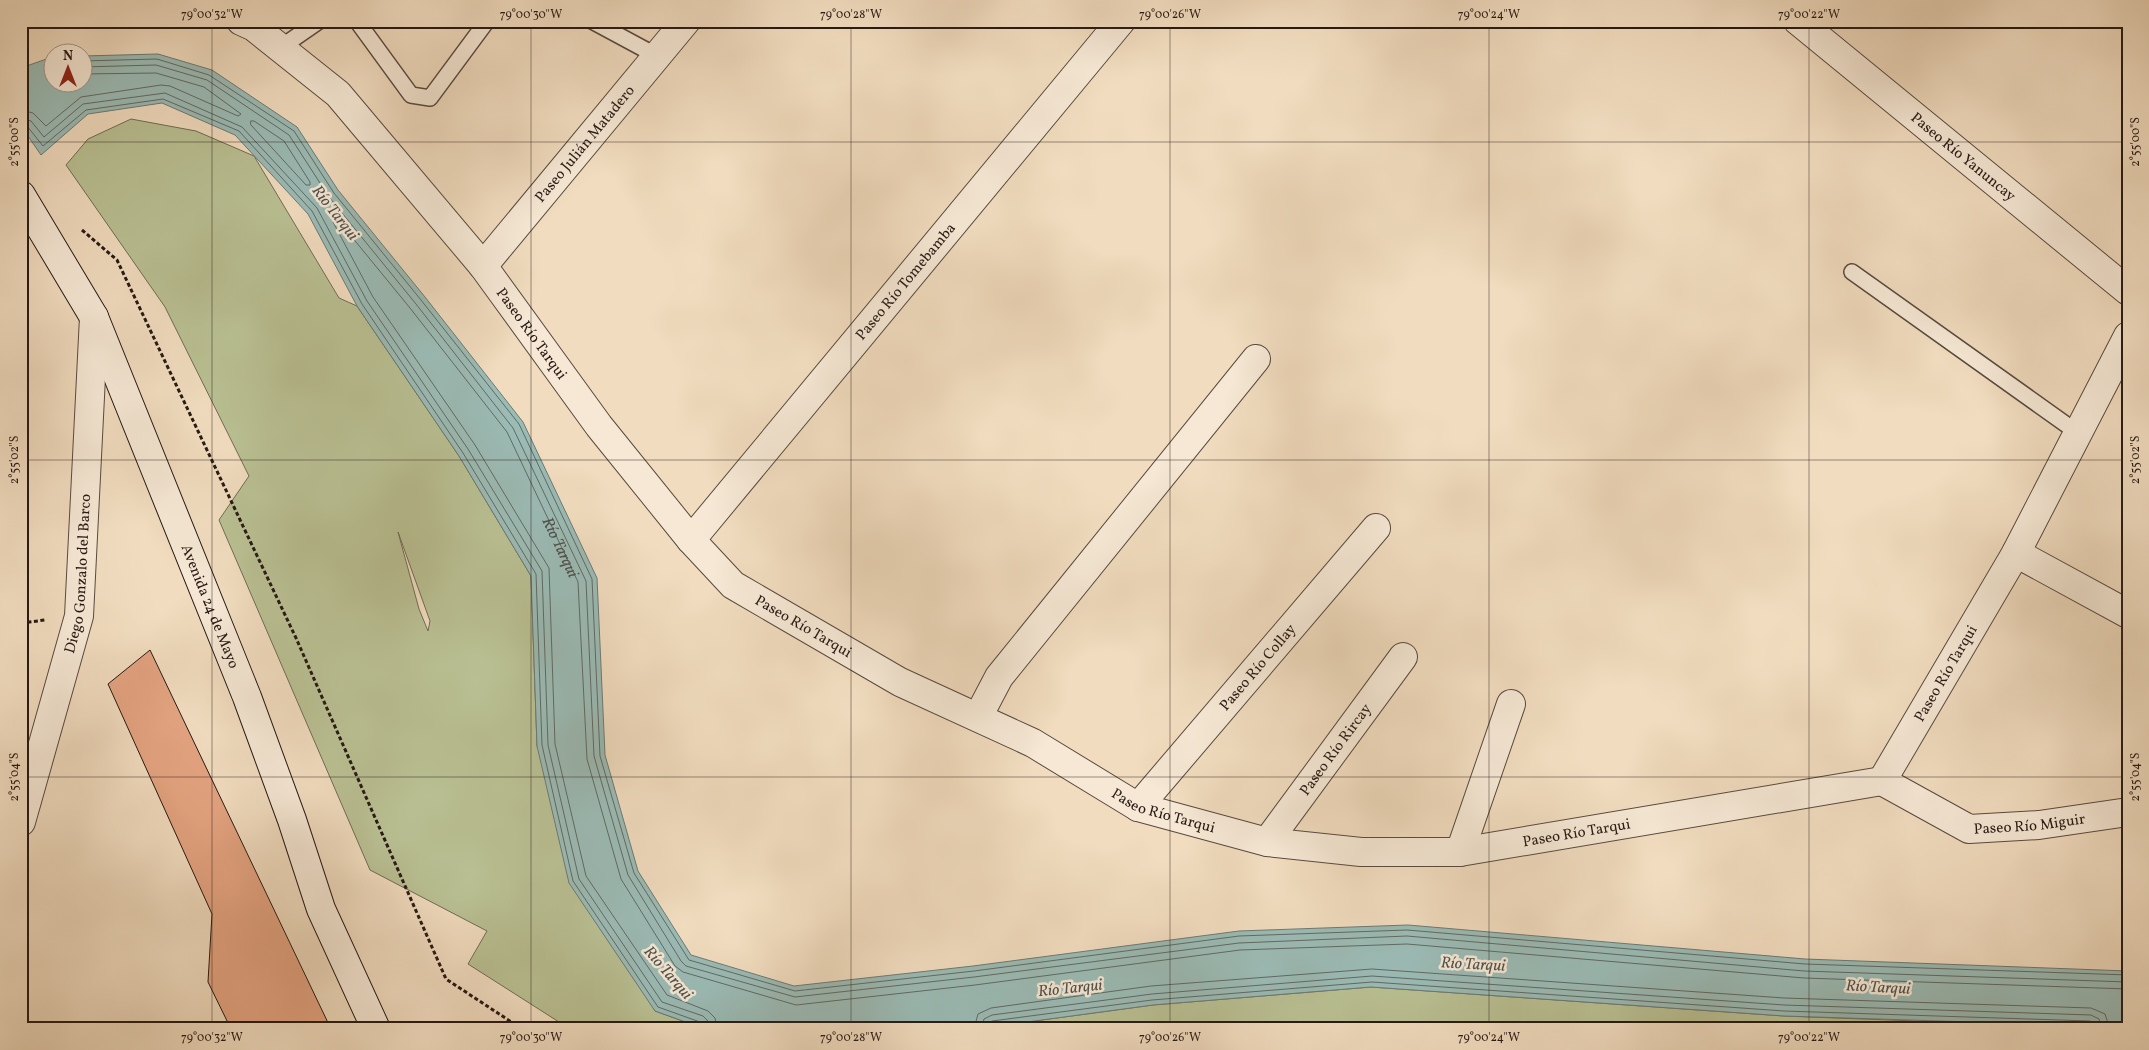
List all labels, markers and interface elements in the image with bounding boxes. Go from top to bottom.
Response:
text: 79°00'32"W [181,7,243,23]
text: 79°00'30"W [500,7,562,23]
text: 79°00'28"W [820,7,882,23]
text: 79°00'26"W [1139,7,1201,23]
text: 79°00'24"W [1458,7,1520,23]
text: 79°00'22"W [1778,7,1840,23]
north arrow [42,42,92,92]
text: N [63,47,73,66]
street label: Paseo Julián Matadero [531,81,640,208]
street label: Paseo Río Yanuncay [1906,108,2020,207]
text: 2°55'00"S [7,117,23,167]
text: 2°55'00"S [2128,117,2144,167]
water label: Río Tarqui [306,181,364,246]
street label: Paseo Río Tomebamba [852,219,961,345]
street label: Paseo Río Tarqui [490,284,571,385]
text: 2°55'02"S [7,436,23,484]
text: 2°55'02"S [2128,436,2144,484]
street label: Diego Gonzalo del Barco [60,493,97,656]
water label: Río Tarqui [536,514,584,583]
street label: Avenida 24 de Mayo [175,542,244,672]
street label: Paseo Río Tarqui [750,591,855,664]
street label: Paseo Río Collay [1215,620,1302,716]
street label: Paseo Río Tarqui [1910,622,1983,726]
street label: Paseo Río Rircay [1295,700,1377,801]
text: 2°55'04"S [7,753,23,801]
text: 2°55'04"S [2128,753,2144,801]
street label: Paseo Río Tarqui [1107,784,1217,839]
street label: Paseo Río Miguir [1973,809,2087,841]
street label: Paseo Río Tarqui [1521,815,1632,853]
water label: Río Tarqui [638,942,698,1006]
water label: Río Tarqui [1440,952,1507,978]
water label: Río Tarqui [1037,975,1105,1003]
water label: Río Tarqui [1845,975,1912,1001]
text: 79°00'32"W [181,1030,243,1046]
text: 79°00'30"W [500,1030,562,1046]
text: 79°00'28"W [820,1030,882,1046]
text: 79°00'26"W [1139,1030,1201,1046]
text: 79°00'24"W [1458,1030,1520,1046]
text: 79°00'22"W [1778,1030,1840,1046]

